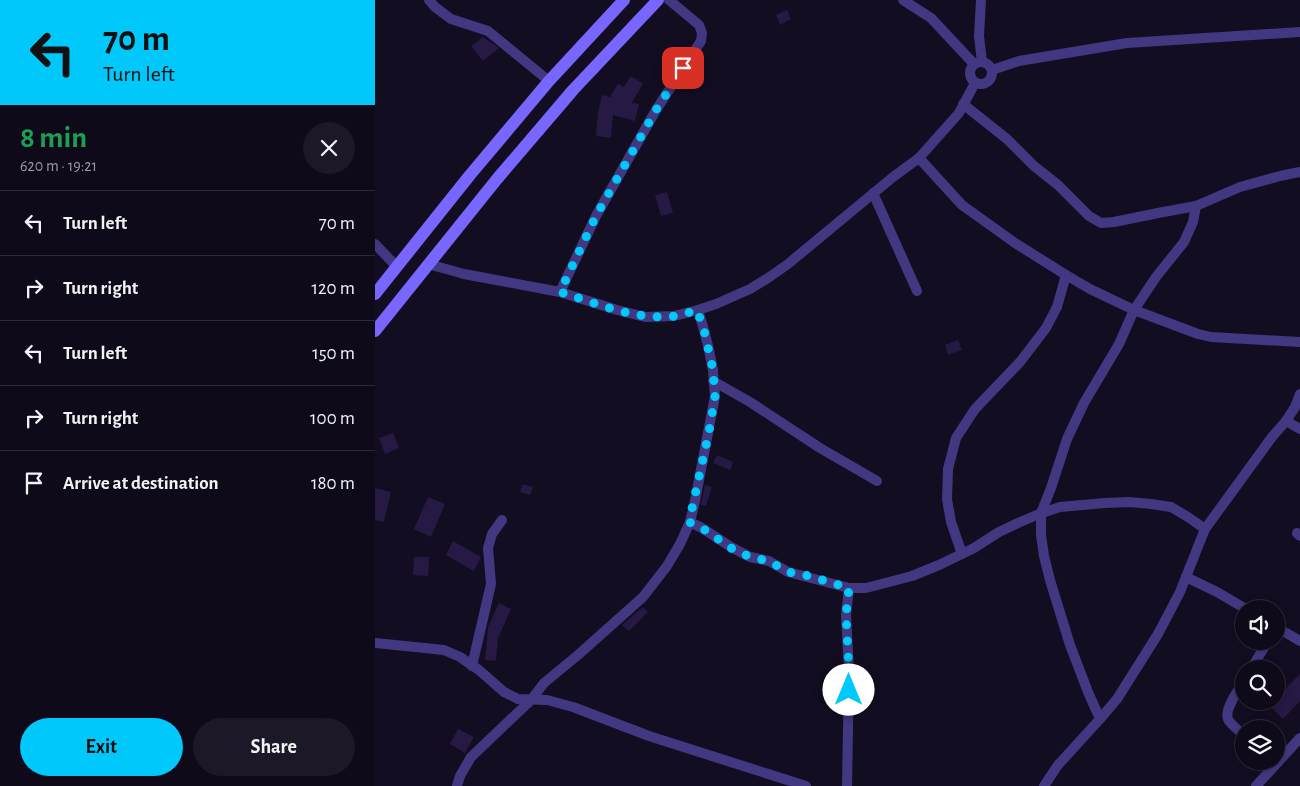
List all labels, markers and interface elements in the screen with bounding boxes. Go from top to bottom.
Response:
icon: left [20,20,85,85]
text: 70 m [103,22,170,57]
pin [662,47,704,89]
icon: arrive [669,54,697,82]
text: Turn left [103,63,175,85]
button: close [303,122,355,174]
text: 8 min [20,123,87,153]
text: 620 m · 19:21 [20,158,97,174]
icon: left [20,209,48,237]
text: Turn left [63,214,127,233]
text: 70 m [319,214,355,233]
icon: right [20,274,48,302]
text: Turn right [63,279,138,298]
text: 120 m [311,279,355,298]
icon: left [20,339,48,367]
text: Turn left [63,344,127,363]
text: 150 m [312,344,355,363]
icon: right [20,404,48,432]
text: Turn right [63,409,138,428]
text: 100 m [310,409,355,428]
icon: arrive [20,469,48,497]
text: Arrive at destination [63,474,219,493]
text: 180 m [311,474,355,493]
map controls [1235,600,1285,770]
button: sound [1235,600,1285,650]
button: search [1235,660,1285,710]
position arrow [822,663,874,715]
button: Exit [20,718,183,776]
button: Share [193,718,355,776]
button: layers [1235,720,1285,770]

